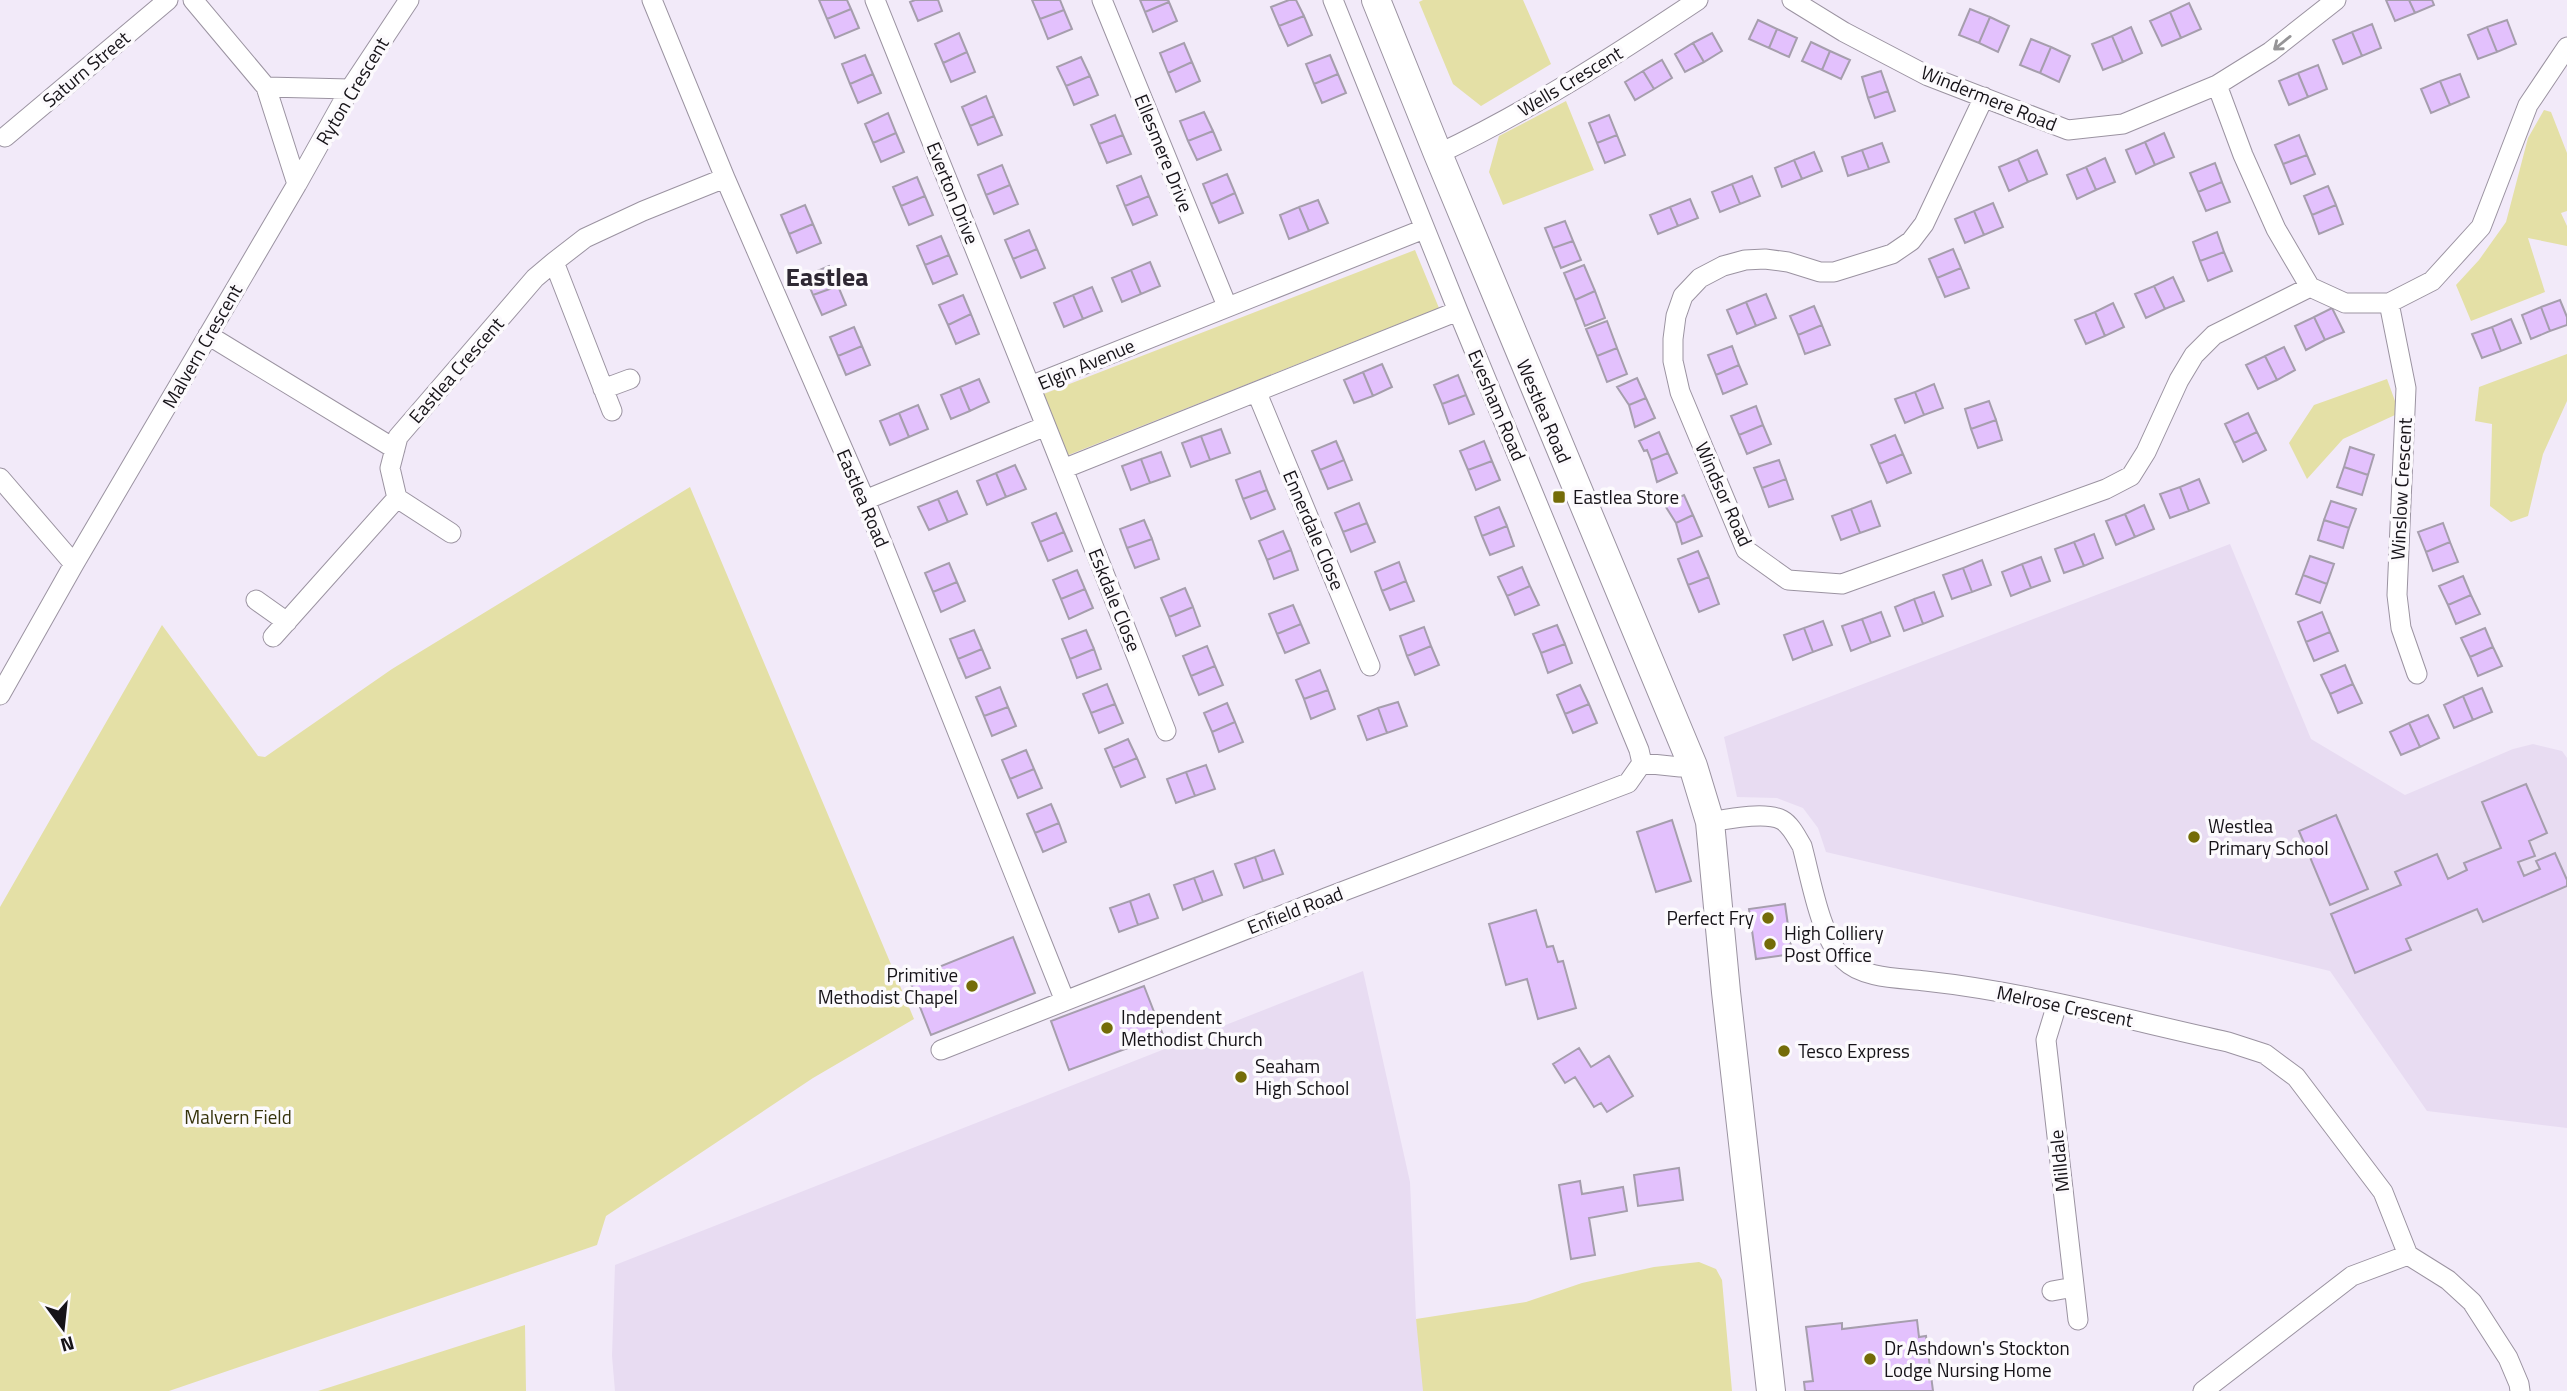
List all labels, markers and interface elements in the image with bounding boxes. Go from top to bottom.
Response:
street label: Saturn Street [36,23,136,114]
street label: Ryton Crescent [308,31,395,150]
one-way arrow [2274,35,2292,50]
street label: Wells Crescent [1512,38,1628,123]
street label: Windermere Road [1917,57,2061,138]
street label: Ellesmere Drive [1128,89,1201,216]
street label: Everton Drive [920,137,987,248]
district label: Eastlea [786,257,869,296]
street label: Malvern Crescent [154,278,249,413]
street label: Eastlea Crescent [401,310,510,429]
street label: Elgin Avenue [1033,330,1139,397]
street label: Evesham Road [1461,345,1534,465]
street label: Westlea Road [1510,354,1579,467]
street label: Winslow Crescent [2382,417,2419,561]
street label: Windsor Road [1688,437,1760,551]
street label: Eastlea Road [830,444,897,552]
street label: Ennerdale Close [1276,465,1353,594]
place label: Eastlea Store [1573,482,1679,511]
marker: Eastlea Store [1551,489,1567,505]
street label: Eskdale Close [1082,544,1149,656]
place label: Westlea Primary School [2208,811,2329,862]
marker: Westlea Primary School [2186,829,2202,845]
street label: Enfield Road [1243,878,1347,941]
place label: Perfect Fry [1666,903,1754,932]
marker: Perfect Fry [1760,910,1776,926]
place label: High Colliery Post Office [1784,918,1884,969]
marker: High Colliery Post Office [1762,936,1778,952]
place label: Primitive Methodist Chapel [818,960,958,1011]
street label: Melrose Crescent [1994,977,2136,1034]
marker: Primitive Methodist Chapel [964,978,980,994]
place label: Independent Methodist Church [1121,1002,1263,1053]
marker: Independent Methodist Church [1099,1020,1115,1036]
place label: Tesco Express [1798,1036,1910,1065]
marker: Tesco Express [1776,1043,1792,1059]
place label: Seaham High School [1255,1051,1349,1102]
marker: Seaham High School [1233,1069,1249,1085]
park label: Malvern Field [184,1102,292,1131]
street label: Milldale [2041,1128,2076,1194]
north arrow [28,1293,98,1363]
text: N [57,1329,78,1361]
place label: Dr Ashdown's Stockton Lodge Nursing Home [1884,1333,2070,1384]
marker: Dr Ashdown's Stockton Lodge Nursing Home [1862,1351,1878,1367]

